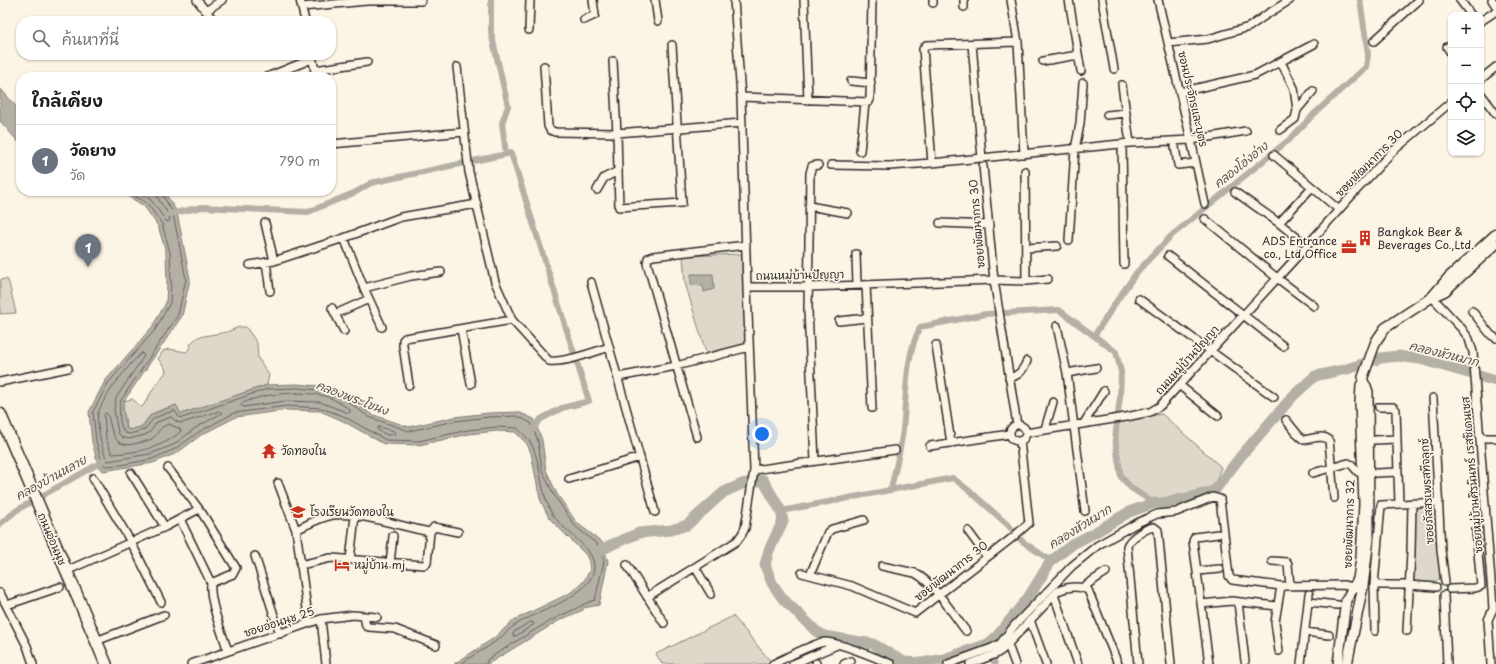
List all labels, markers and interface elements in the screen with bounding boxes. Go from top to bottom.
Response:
map controls [1448,12,1484,156]
button: + [1448,12,1484,48]
search box [16,16,336,60]
icon: search [30,27,52,49]
text: ค้นหาที่นี่ [62,27,119,50]
button: − [1448,48,1484,84]
street label: ซอนประจักรและบุตร [1173,49,1213,149]
button: locate [1448,84,1484,120]
text: ใกล้เคียง [32,87,103,113]
button: layers [1448,120,1484,156]
street label: ซอยพัฒนาการ 30 [1331,125,1406,200]
water label: คลองโอ่งอ่าง [1209,136,1272,192]
text: วัดยาง [70,138,116,161]
text: 1 [42,151,48,170]
text: 790 m [279,151,320,170]
text: วัด [70,165,85,184]
street label: ซอยพัฒนาการ 30 [964,179,989,269]
place label: Bangkok Beer & Beverages Co.,Ltd. [1377,223,1474,253]
building icon: Bangkok Beer & Beverages Co.,Ltd. [1356,229,1374,247]
place label: ADS Entrance co., Ltd Office [1262,232,1338,262]
pin: 1 [75,234,101,267]
office icon: ADS Entrance co., Ltd Office [1340,238,1358,256]
street label: ถนนหมู่บ้านปัญญา [756,265,844,285]
street label: ถนนหมู่บ้านปัญญา [1151,321,1223,399]
water label: คลองหัวหมาก [1408,336,1482,371]
water label: คลองพระโขนง [314,375,392,420]
street label: ซอยหมู่บ้านศิรนินทร์ เรสซิเดนเซส [1456,395,1488,554]
your location [752,424,772,444]
street label: ซอยภัสสรเพรสทีจลุกซ์ [1415,437,1439,544]
temple icon: วัดทองใน [260,442,278,460]
place label: วัดทองใน [281,442,326,459]
water label: คลองบ้านหลาย [12,450,90,504]
street label: ซอยพัฒนาการ 32 [1338,479,1359,569]
water label: คลองหัวหมาก [1045,499,1116,553]
school or university icon: โรงเรียนวัดทองใน [289,503,307,521]
place label: โรงเรียนวัดทองใน [310,503,394,520]
street label: ถนนอ่อนนุช [33,510,71,569]
street label: ซอยพัฒนาการ 30 [910,536,991,605]
hotel icon: หมู่บ้าน mj [333,556,351,574]
place label: หมู่บ้าน mj [354,556,405,574]
street label: ซอยอ่อนนุช 25 [241,602,317,642]

